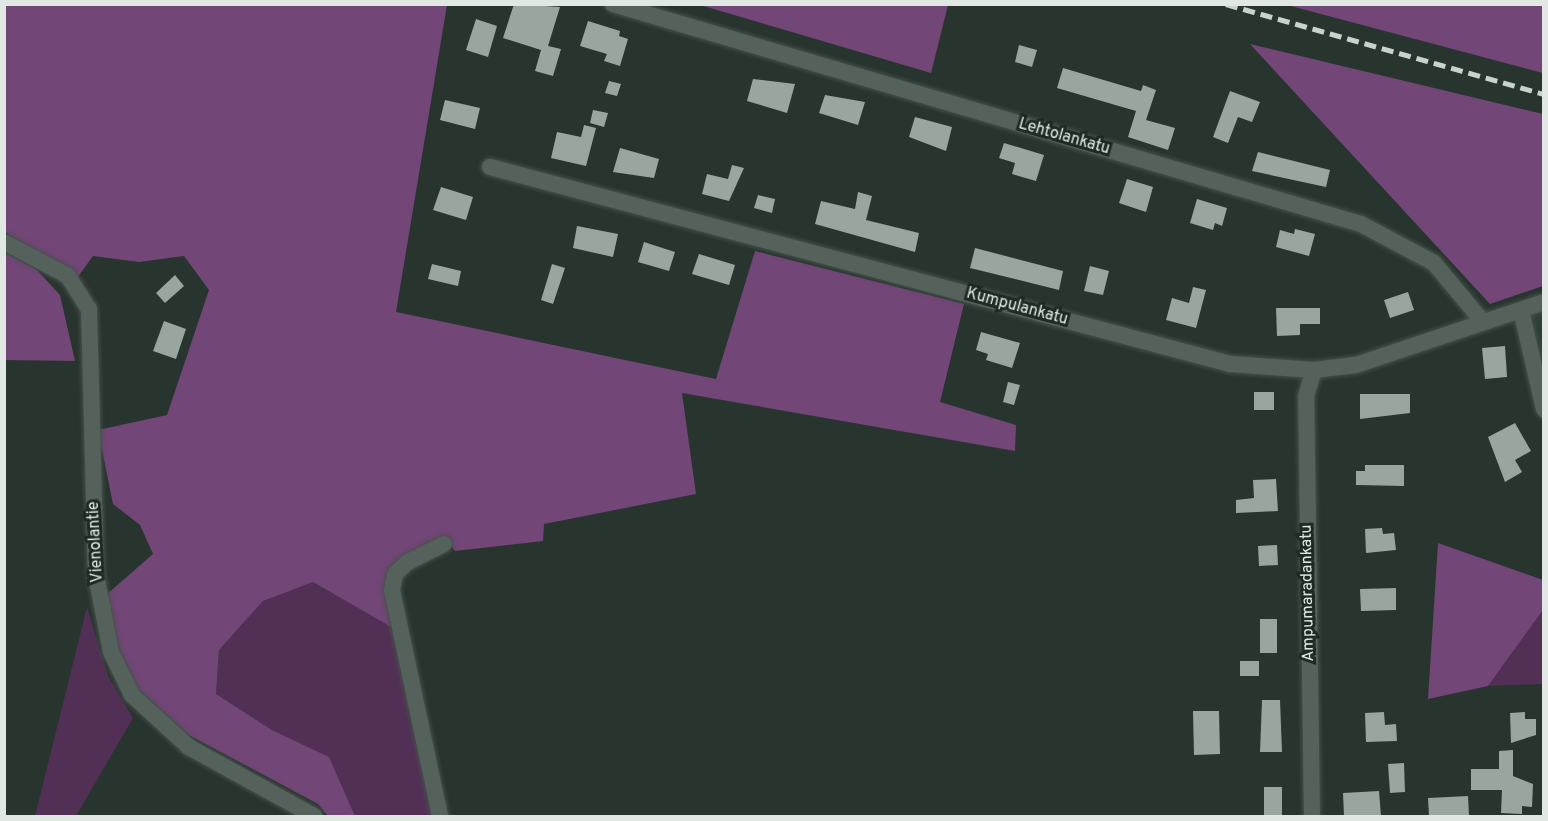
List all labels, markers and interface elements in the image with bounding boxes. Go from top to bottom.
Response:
street label: Lehtolankatu [1016,115,1112,159]
street label: Kumpulankatu [964,284,1070,330]
street label: Vienolantie [84,501,108,583]
street label: Ampumaradankatu [1297,524,1319,662]

